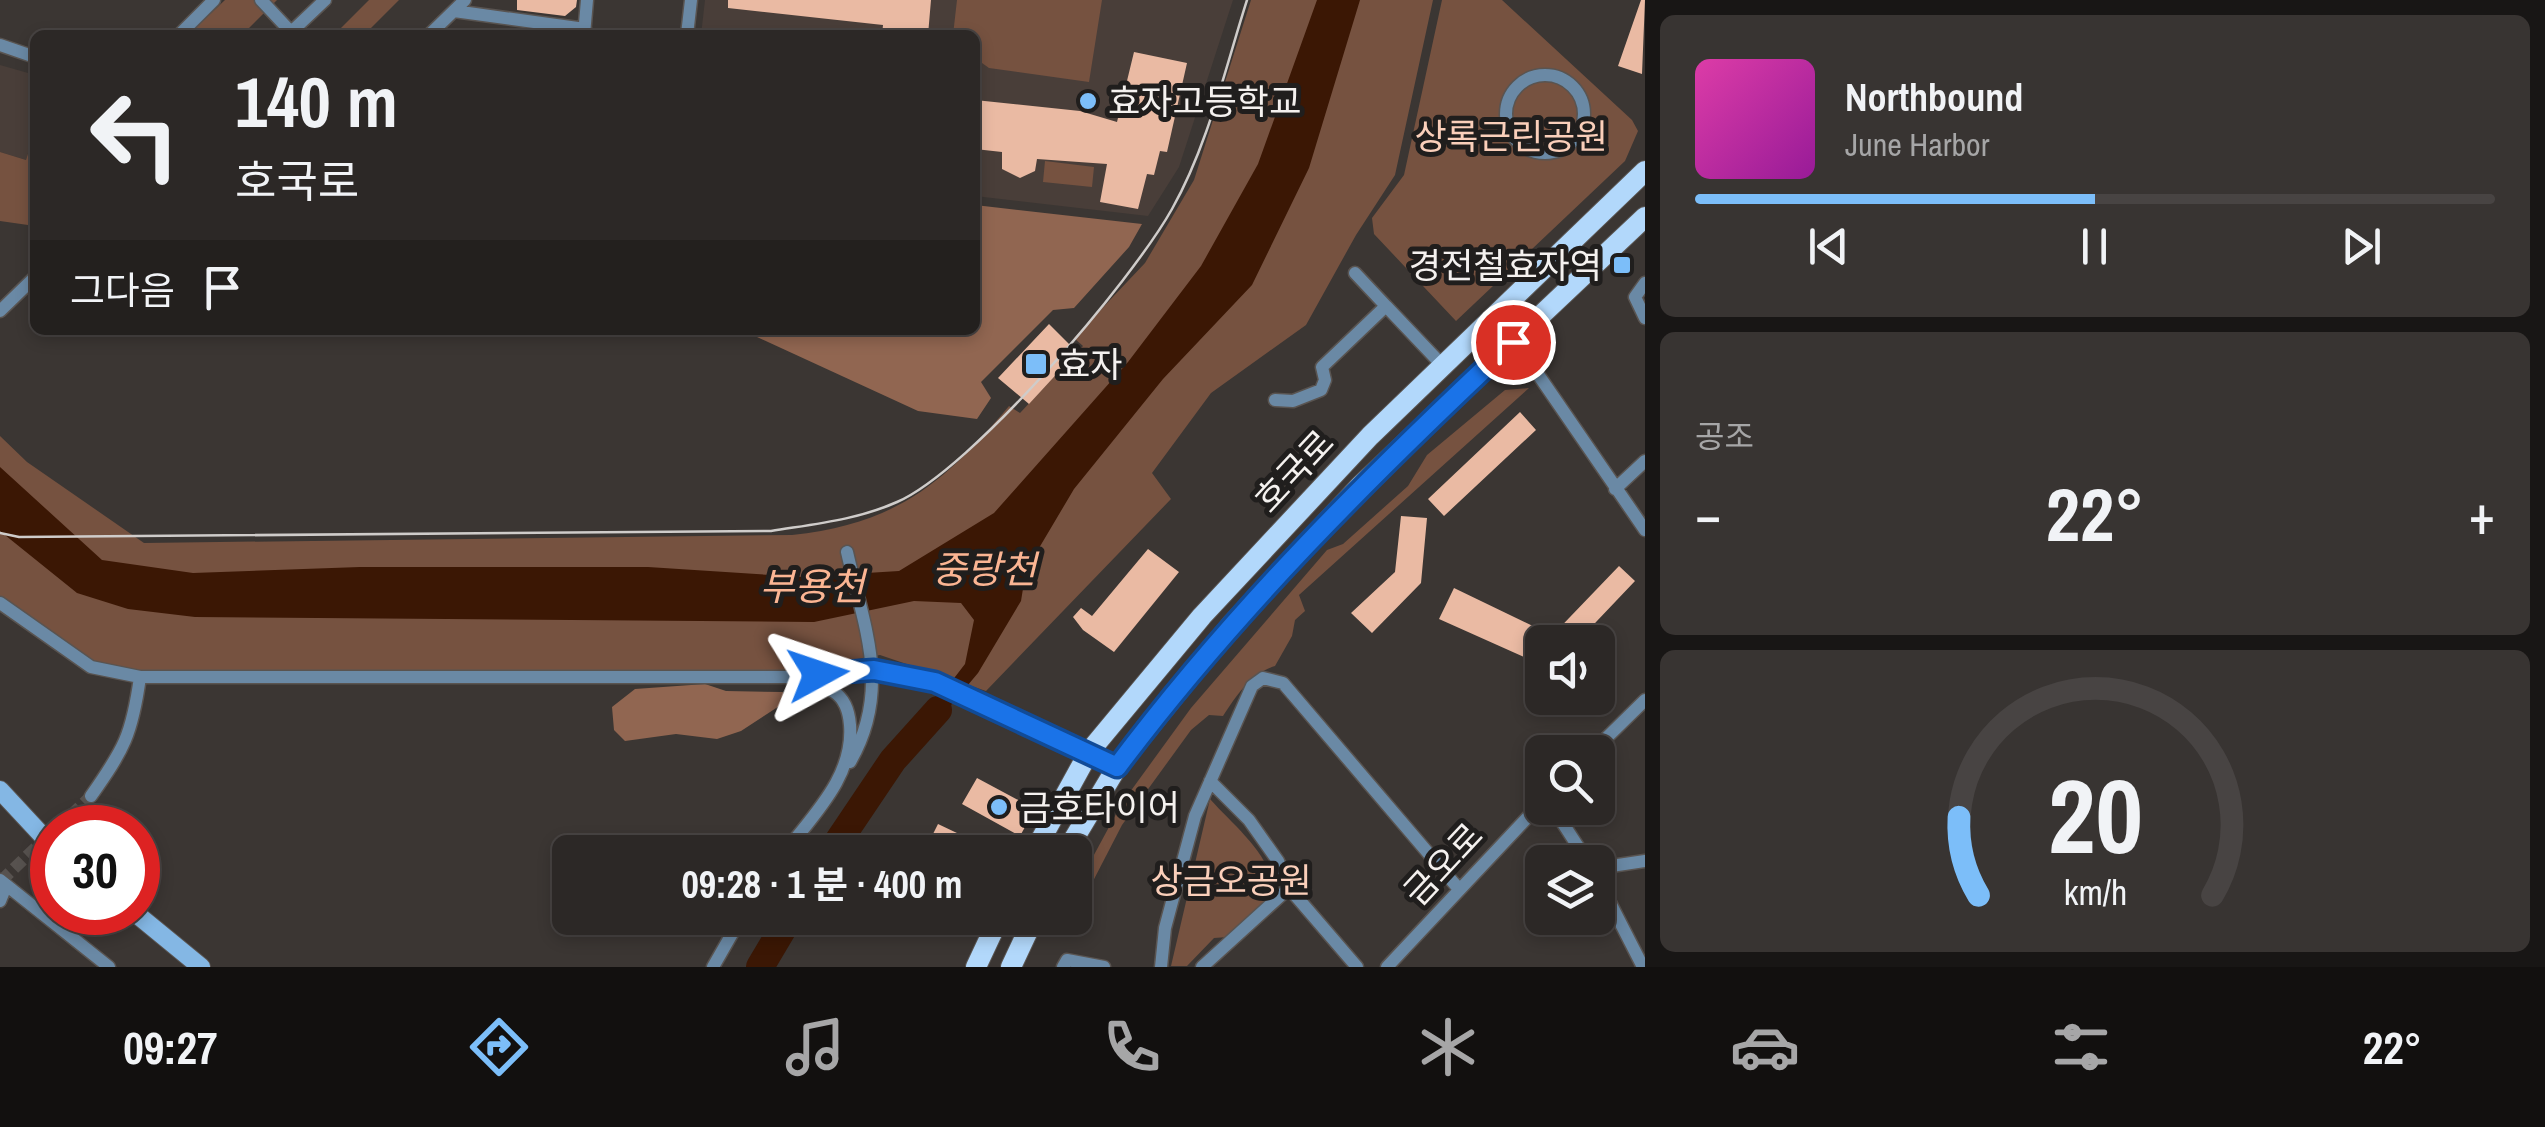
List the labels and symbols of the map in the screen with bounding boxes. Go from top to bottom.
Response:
place label: 효자고등학교 [1108,78,1301,125]
marker: 효자고등학교 [1077,90,1099,112]
park label: 상록근린공원 [1414,113,1608,160]
place label: 경전철효자역 [1409,242,1602,289]
marker: 경전철효자역 [1611,254,1633,276]
pin [1471,300,1556,385]
place label: 효자 [1058,341,1122,388]
marker: 효자 [1023,351,1049,377]
street label: 호국로 [1244,420,1344,522]
water label: 중랑천 [932,544,1040,595]
water label: 부용천 [760,561,868,612]
position arrow [766,622,870,726]
place label: 금호타이어 [1019,784,1180,831]
marker: 금호타이어 [988,796,1010,818]
speed limit sign: 30 [30,805,160,935]
street label: 금오로 [1393,813,1493,915]
park label: 상금오공원 [1150,857,1312,904]

